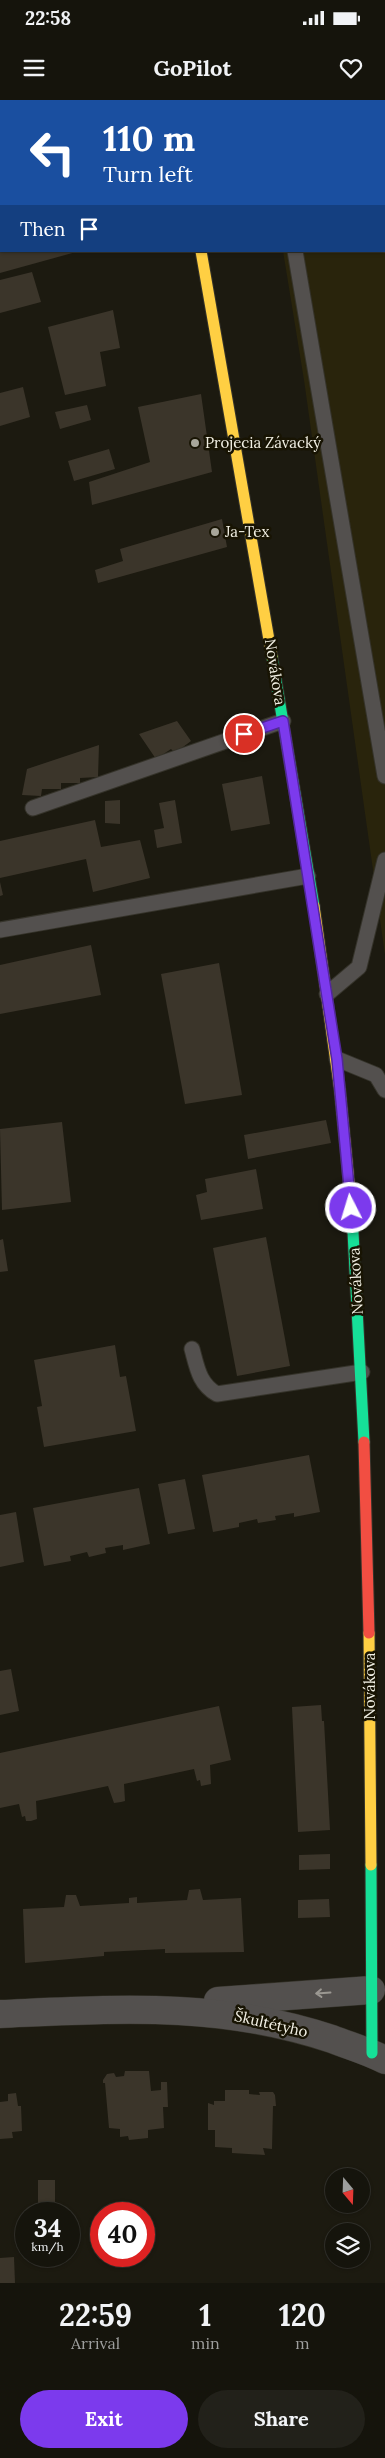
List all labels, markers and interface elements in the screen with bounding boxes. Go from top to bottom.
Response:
text: 22:58 [25,6,71,30]
icon: menu [20,54,48,82]
text: GoPilot [153,54,232,82]
icon: heart [337,54,365,82]
text: 110 m [103,116,195,161]
icon: left [20,120,85,185]
text: Turn left [103,160,193,188]
icon: arrive [75,215,103,243]
text: Then [20,217,65,241]
place label: Projecia Závacký [205,433,321,452]
marker: Projecia Závacký [189,437,201,449]
place label: Ja-Tex [224,522,269,541]
marker: Ja-Tex [209,526,221,538]
street label: Novákova [261,637,290,707]
pin [223,713,265,755]
icon: arrive [230,720,258,748]
position arrow [324,1181,376,1233]
street label: Novákova [344,1247,367,1315]
street label: Novákova [360,1652,379,1719]
one-way arrow [315,1988,331,1998]
street label: Škultétyho [232,2006,310,2041]
north arrow [325,2168,370,2212]
map controls [325,2168,370,2268]
speed limit sign: 40 [90,2202,155,2267]
text: 34 [34,2212,61,2244]
button: layers [325,2223,370,2268]
text: km/h [31,2239,64,2254]
text: 22:59 [59,2296,132,2334]
text: 1 [199,2296,211,2334]
text: 120 [279,2296,326,2334]
text: Arrival [71,2333,120,2353]
text: min [191,2333,220,2353]
text: m [295,2333,309,2353]
button: Exit [20,2390,188,2448]
button: Share [198,2390,365,2448]

